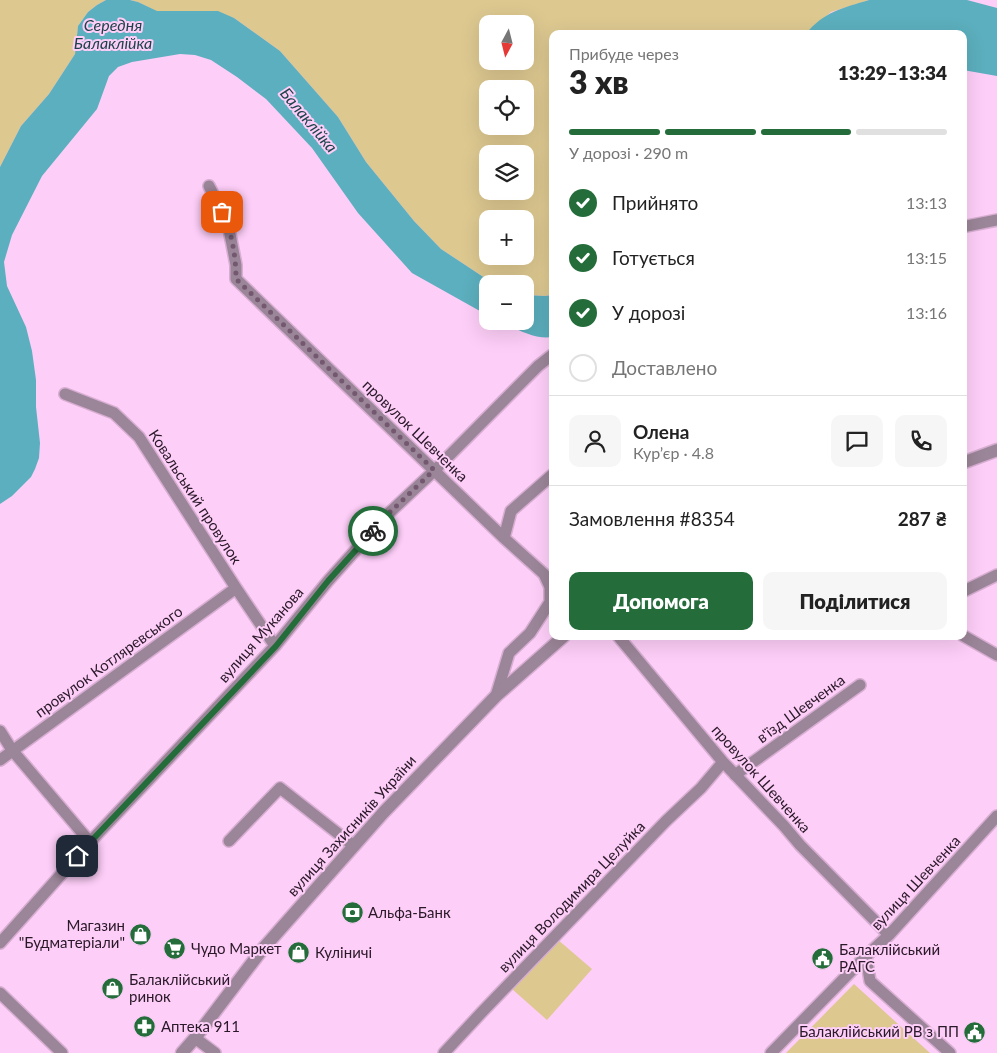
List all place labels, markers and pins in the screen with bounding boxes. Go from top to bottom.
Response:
pin [201,191,243,233]
pin [56,835,98,877]
bank icon: Альфа-Банк [340,901,364,925]
place label: Альфа-Банк [368,903,451,921]
place label: Магазин "Будматеріали" [19,916,125,951]
shop icon: Магазин "Будматеріали" [129,923,153,947]
supermarket icon: Чудо Маркет [163,937,187,961]
place label: Чудо Маркет [191,939,282,957]
place label: Балаклійський РАГС [839,940,940,975]
shop icon: Куліничі [287,941,311,965]
place label: Куліничі [315,943,372,961]
public building icon: Балаклійський РАГС [811,947,835,971]
place label: Балаклійський ринок [129,970,230,1005]
shop icon: Балаклійський ринок [101,977,125,1001]
pharmacy icon: Аптека 911 [133,1015,157,1039]
place label: Аптека 911 [161,1017,240,1035]
public building icon: Балаклійський РВ з ПП [963,1020,987,1044]
place label: Балаклійський РВ з ПП [799,1022,959,1040]

